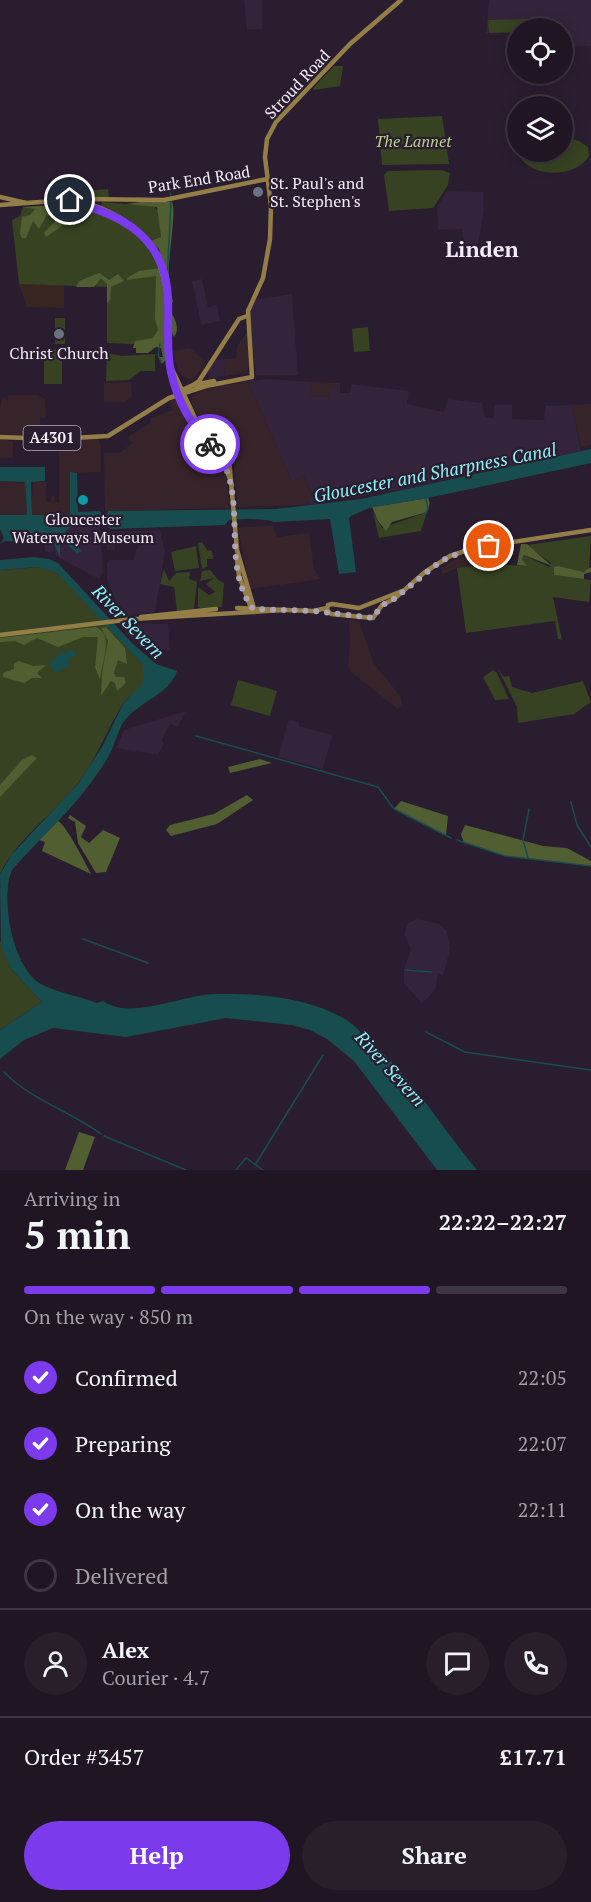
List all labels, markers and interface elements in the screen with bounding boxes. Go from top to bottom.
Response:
map controls [507,18,573,162]
button: locate [507,18,573,84]
street label: Stroud Road [259,45,335,123]
button: layers [507,96,573,162]
park label: The Lannet [374,130,452,152]
street label: Park End Road [146,160,252,198]
place label: St. Paul's and St. Stephen's [270,172,364,212]
pin [44,174,95,225]
icon: home [53,183,86,216]
marker: St. Paul's and St. Stephen's [251,185,265,199]
district label: Linden [445,234,519,263]
marker: Christ Church [52,327,66,341]
place label: Christ Church [9,342,109,364]
courier [180,414,240,474]
road number: A4301 [23,426,80,450]
icon: bike [194,428,227,461]
water label: Gloucester and Sharpness Canal [311,437,558,507]
marker: Gloucester Waterways Museum [76,493,90,507]
place label: Gloucester Waterways Museum [12,508,154,548]
pin [463,520,514,571]
icon: bag [472,529,505,562]
water label: River Severn [87,578,170,664]
water label: River Severn [350,1025,431,1111]
text: Arriving in [24,1185,120,1212]
text: 22:22–22:27 [439,1207,567,1236]
text: 5 min [24,1208,131,1260]
text: On the way · 850 m [24,1303,193,1330]
icon: check [24,1361,57,1394]
text: Confirmed [75,1363,178,1392]
text: 22:05 [518,1364,567,1391]
icon: check [24,1427,57,1460]
text: Preparing [75,1429,171,1458]
text: 22:07 [518,1430,567,1457]
icon: check [24,1493,57,1526]
text: On the way [75,1495,185,1524]
text: 22:11 [518,1496,567,1523]
text: Delivered [75,1561,168,1590]
button: person [24,1632,87,1695]
button: chat [426,1632,489,1695]
button: phone [504,1632,567,1695]
text: Alex [102,1635,149,1664]
text: Courier · 4.7 [102,1664,210,1691]
text: Order #3457 [24,1742,144,1771]
text: £17.71 [500,1742,567,1771]
button: Help [24,1821,290,1890]
button: Share [302,1821,567,1890]

